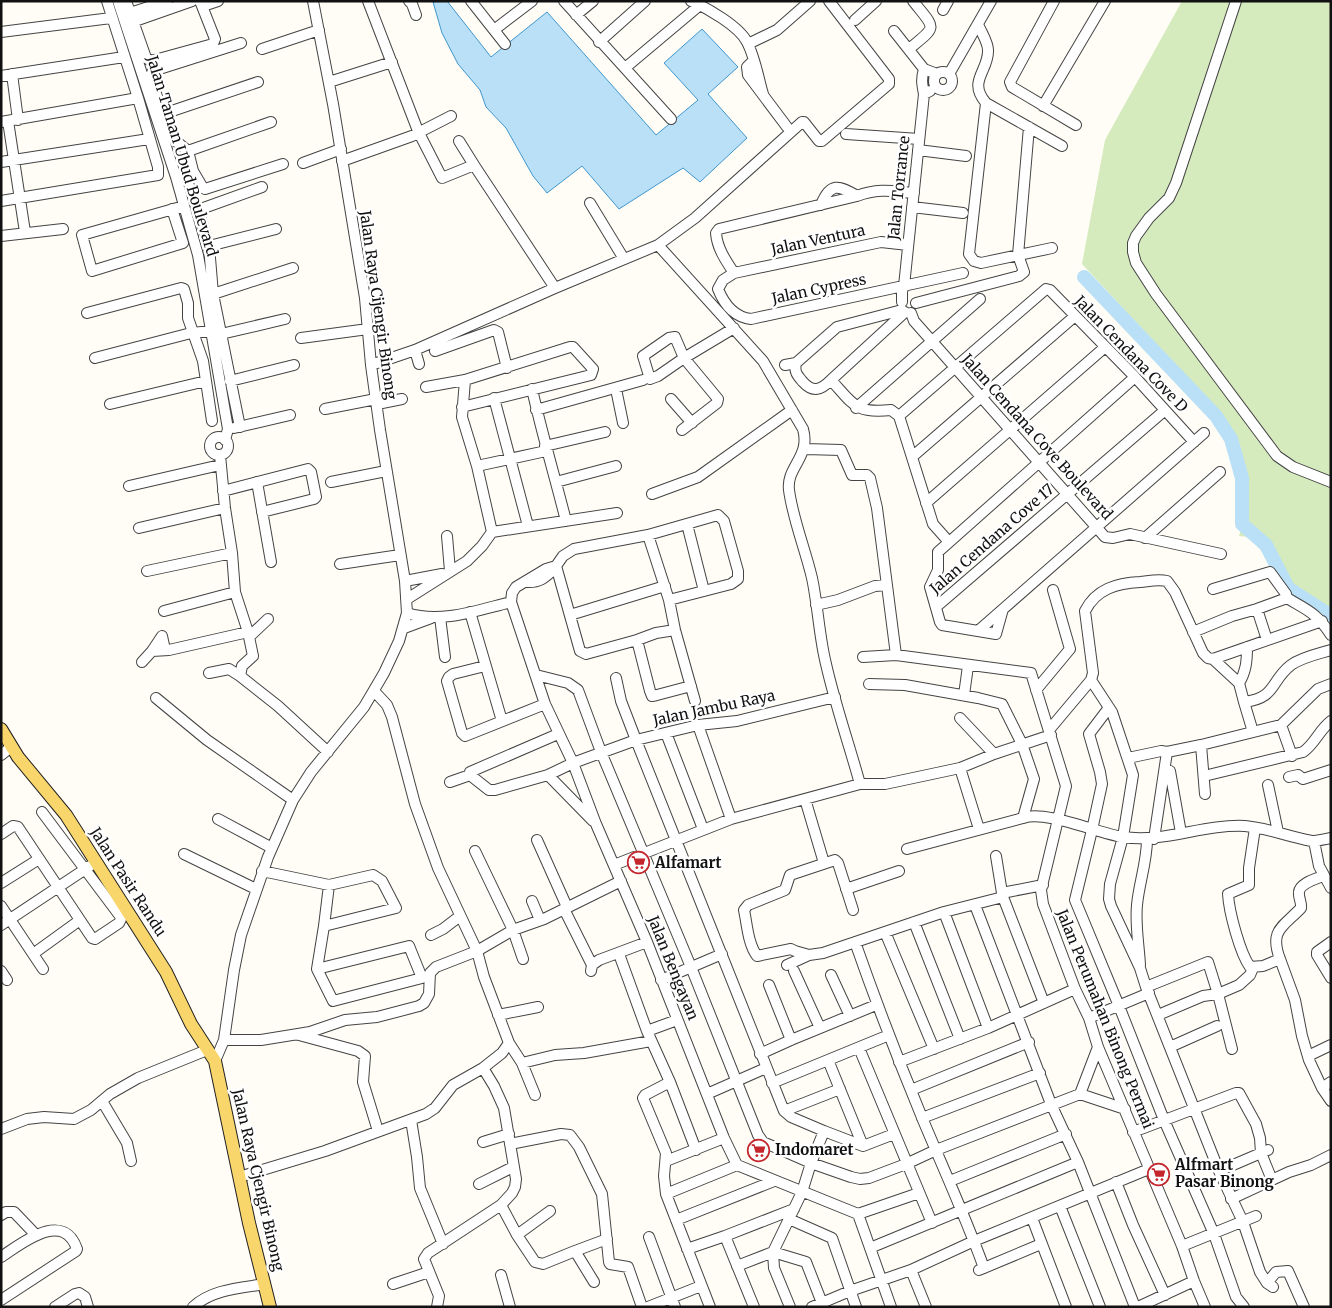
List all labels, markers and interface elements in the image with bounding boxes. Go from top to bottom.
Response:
street label: Jalan Taman Ubud Boulevard [143,52,222,259]
street label: Jalan Torrance [883,135,913,242]
street label: Jalan Raya Cijengir Binong [356,208,401,401]
street label: Jalan Ventura [768,220,867,259]
street label: Jalan Cypress [769,269,868,308]
street label: Jalan Cendana Cove D [1070,291,1192,416]
street label: Jalan Cendana Cove Boulevard [957,349,1117,524]
street label: Jalan Cendana Cove 17 [925,479,1058,598]
street label: Jalan Jambu Raya [650,685,777,730]
street label: Jalan Pasir Randu [86,823,171,940]
supermarket icon: Alfamart [627,851,651,875]
place label: Alfamart [654,853,721,872]
street label: Jalan Perumahan Binong Permai [1052,905,1158,1131]
street label: Jalan Bengayan [644,912,703,1023]
street label: Jalan Raya Cjengir Binong [228,1086,289,1273]
supermarket icon: Indomaret [747,1138,771,1162]
place label: Indomaret [775,1140,854,1159]
place label: Alfmart Pasar Binong [1174,1155,1275,1191]
supermarket icon: Alfmart Pasar Binong [1147,1162,1171,1186]

